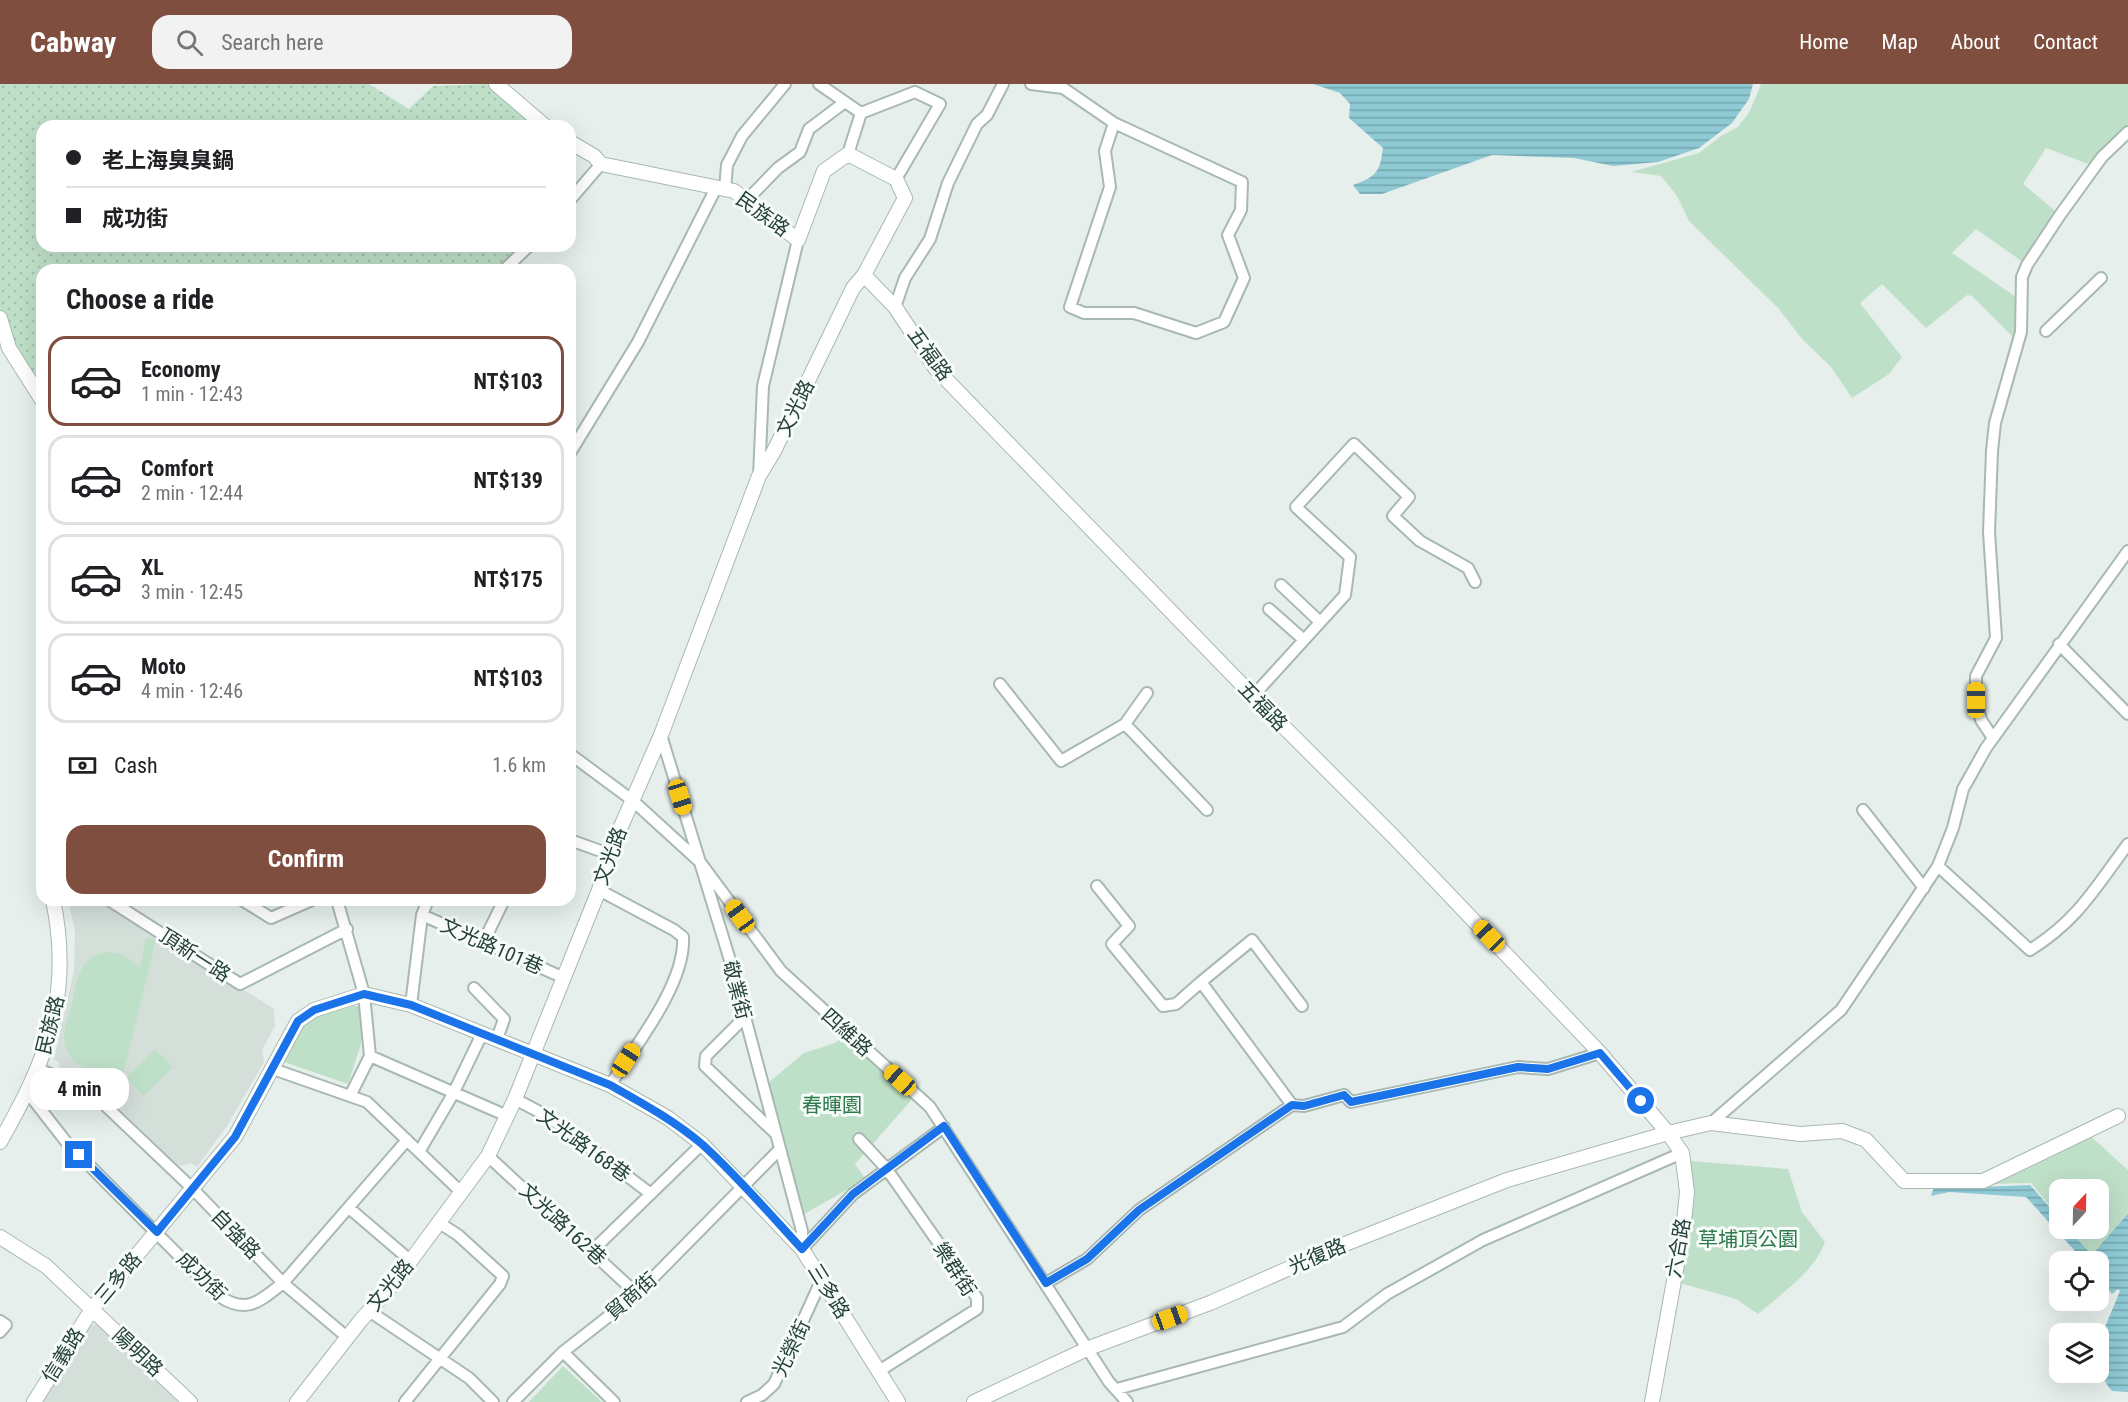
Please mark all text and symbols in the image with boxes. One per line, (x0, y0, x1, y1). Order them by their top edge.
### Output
search box (152, 15, 572, 69)
text: Cabway (30, 26, 116, 59)
icon: search (173, 26, 206, 59)
text: Search here (221, 30, 324, 55)
text: Home (1799, 30, 1849, 54)
text: Map (1882, 30, 1918, 54)
text: About (1951, 30, 2000, 54)
text: Contact (2033, 30, 2098, 54)
text: 老上海臭臭鍋 (102, 148, 234, 173)
street label: 民族路 (732, 187, 794, 241)
text: 成功街 (102, 206, 168, 231)
text: Choose a ride (66, 284, 214, 316)
street label: 五福路 (903, 323, 957, 385)
icon: car (69, 354, 123, 408)
text: Economy (141, 357, 221, 382)
text: NT$103 (473, 369, 543, 394)
street label: 文光路 (771, 376, 819, 440)
text: 1 min · 12:43 (141, 382, 243, 406)
icon: car (69, 453, 123, 507)
text: Comfort (141, 456, 214, 481)
text: NT$139 (473, 468, 543, 493)
text: 2 min · 12:44 (141, 481, 243, 505)
icon: car (69, 552, 123, 606)
text: XL (141, 555, 164, 580)
text: NT$175 (473, 567, 543, 592)
text: 3 min · 12:45 (141, 580, 243, 604)
icon: car (69, 651, 123, 705)
text: Moto (141, 654, 186, 679)
text: NT$103 (473, 666, 543, 691)
street label: 五福路 (1234, 676, 1292, 736)
text: 4 min · 12:46 (141, 679, 243, 703)
car (1967, 682, 1985, 718)
icon: cash (66, 749, 99, 782)
text: Cash (114, 753, 158, 778)
text: 1.6 km (492, 753, 546, 777)
car (666, 777, 694, 817)
street label: 文光路 (588, 824, 632, 888)
button: Confirm (66, 825, 546, 894)
car (722, 896, 758, 936)
street label: 文光路101巷 (437, 913, 547, 979)
car (1470, 917, 1508, 955)
street label: 頂新一路 (155, 923, 235, 987)
street label: 敬業街 (718, 958, 756, 1022)
street label: 民族路 (31, 993, 69, 1057)
street label: 四維路 (817, 1003, 877, 1061)
car (609, 1040, 643, 1080)
car (881, 1061, 919, 1099)
callout: 4 min (29, 1068, 128, 1110)
text: 4 min (57, 1077, 102, 1101)
route start (1627, 1087, 1654, 1114)
park label: 春暉園 (802, 1093, 862, 1117)
street label: 文光路168巷 (533, 1103, 635, 1187)
route end (65, 1141, 92, 1168)
street label: 文光路162巷 (515, 1178, 611, 1270)
north arrow (2049, 1179, 2109, 1239)
map controls (2049, 1179, 2109, 1383)
street label: 自強路 (207, 1204, 265, 1264)
street label: 六合路 (1661, 1216, 1695, 1280)
park label: 草埔頂公園 (1698, 1227, 1798, 1251)
street label: 光復路 (1285, 1233, 1349, 1279)
street label: 樂群街 (929, 1237, 981, 1301)
street label: 三多路 (90, 1247, 146, 1309)
street label: 成功街 (172, 1247, 232, 1305)
button: locate (2049, 1251, 2109, 1311)
street label: 文光路 (362, 1254, 418, 1316)
street label: 三多路 (803, 1259, 855, 1323)
street label: 貿商街 (600, 1267, 662, 1325)
car (1150, 1303, 1190, 1333)
street label: 光榮街 (767, 1316, 815, 1380)
street label: 信義路 (37, 1323, 89, 1387)
street label: 陽明路 (108, 1323, 168, 1381)
button: layers (2049, 1323, 2109, 1383)

